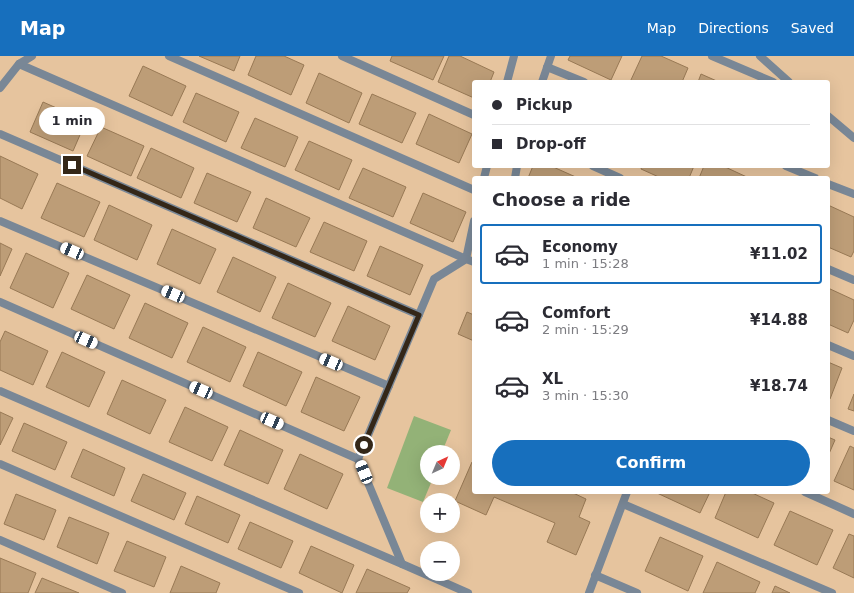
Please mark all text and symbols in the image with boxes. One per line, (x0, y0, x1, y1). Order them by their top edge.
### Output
text: Map (20, 17, 65, 39)
text: Map (647, 20, 676, 36)
text: Directions (698, 20, 769, 36)
text: Saved (791, 20, 834, 36)
text: Pickup (516, 96, 572, 114)
callout: 1 min (39, 107, 105, 135)
text: 1 min (52, 113, 92, 128)
text: Drop-off (516, 135, 586, 153)
route end (63, 156, 81, 174)
text: Choose a ride (492, 189, 631, 210)
icon: car (494, 236, 530, 272)
text: Economy (542, 238, 618, 256)
car (59, 241, 85, 261)
text: ¥11.02 (750, 245, 808, 263)
text: 1 min · 15:28 (542, 256, 629, 271)
car (160, 284, 186, 304)
icon: car (494, 302, 530, 338)
text: Comfort (542, 304, 610, 322)
text: ¥14.88 (750, 311, 808, 329)
text: 2 min · 15:29 (542, 322, 629, 337)
car (73, 330, 99, 350)
car (318, 352, 344, 372)
icon: car (494, 368, 530, 404)
text: XL (542, 370, 563, 388)
text: ¥18.74 (750, 377, 808, 395)
car (188, 380, 214, 400)
text: 3 min · 15:30 (542, 388, 629, 403)
car (259, 411, 285, 431)
route start (355, 436, 373, 454)
button: Confirm (492, 440, 810, 486)
north arrow (420, 445, 460, 485)
map controls (420, 445, 460, 581)
car (354, 459, 374, 485)
button: + (420, 493, 460, 533)
button: − (420, 541, 460, 581)

